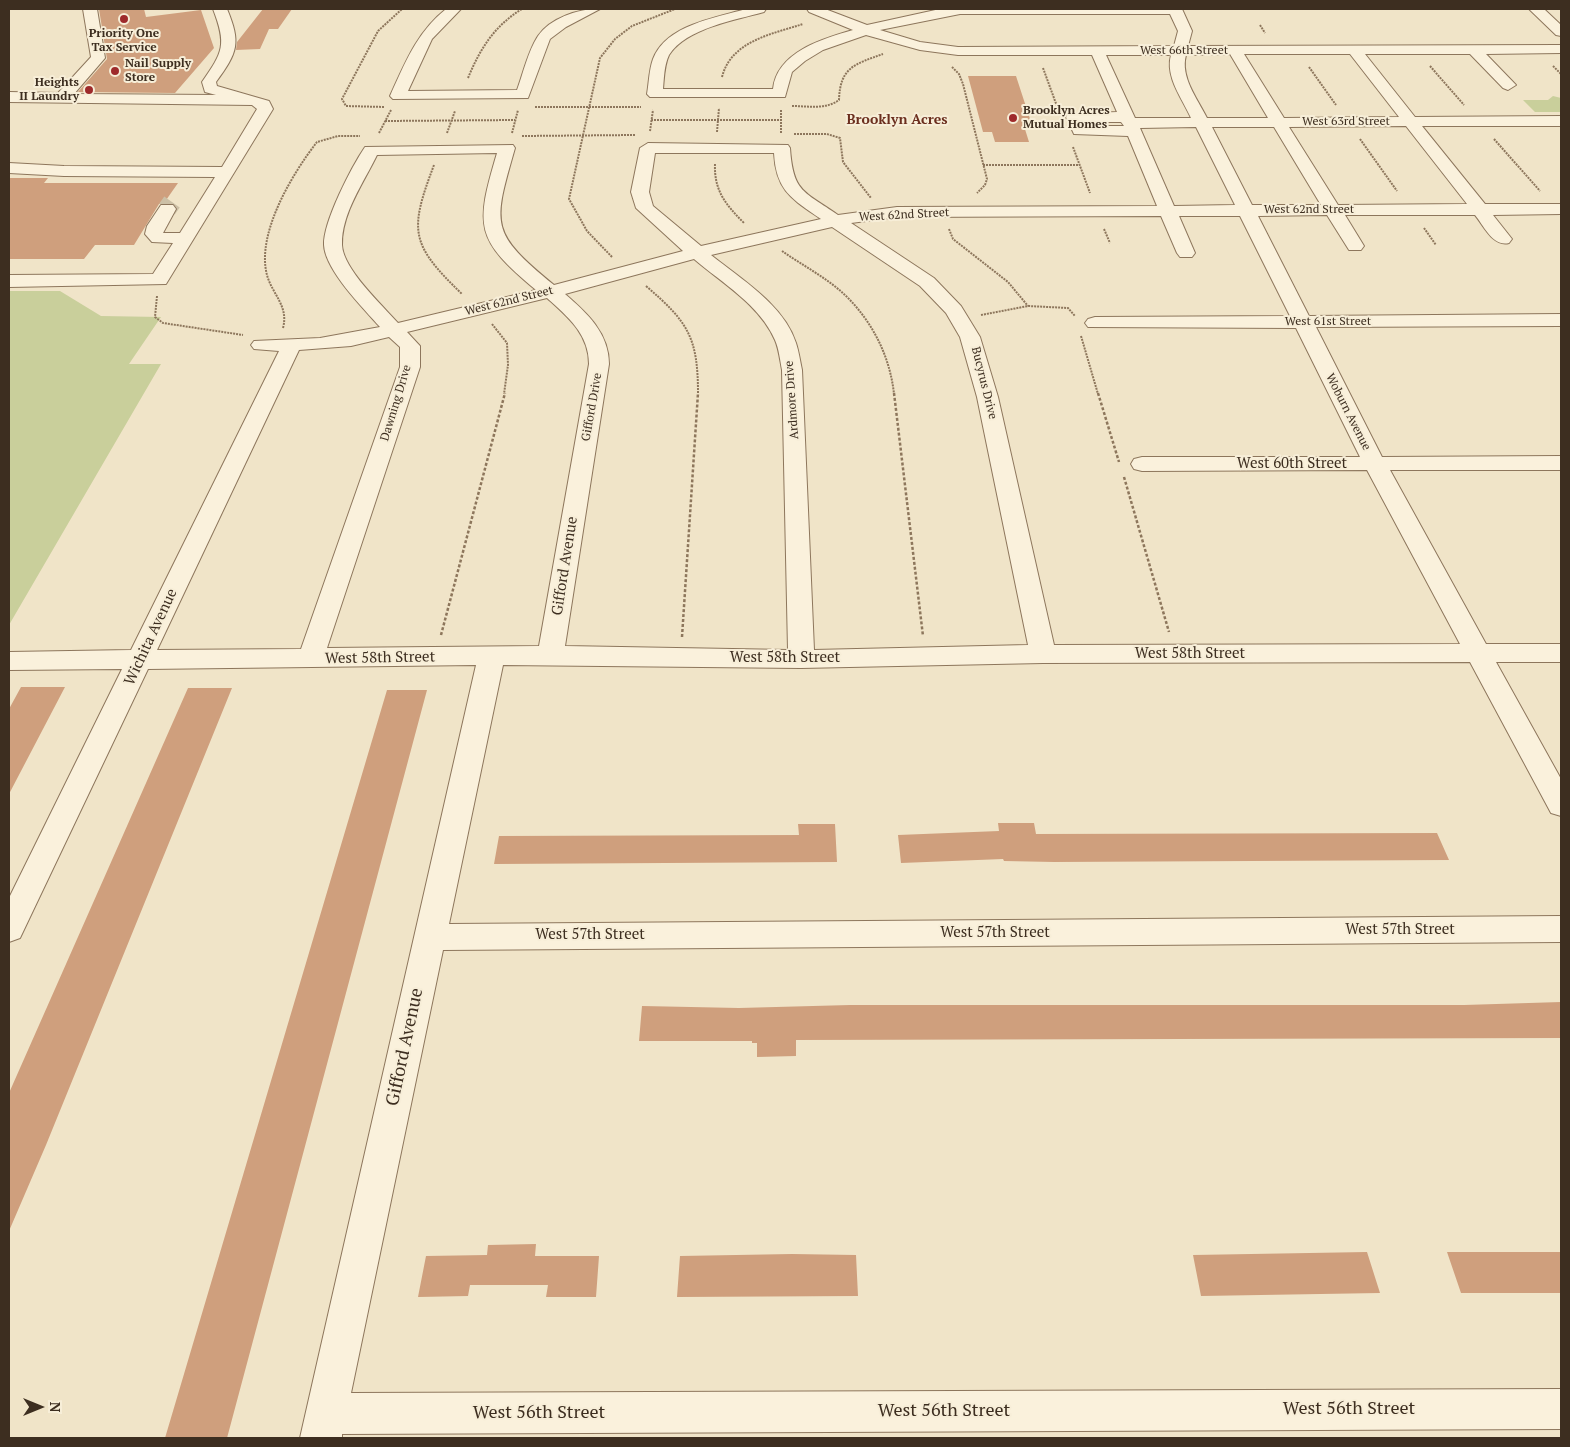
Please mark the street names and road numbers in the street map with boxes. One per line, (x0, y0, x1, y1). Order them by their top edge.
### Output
street label: West 66th Street (1140, 44, 1228, 58)
street label: West 63rd Street (1302, 115, 1390, 129)
street label: West 62nd Street (1264, 203, 1354, 217)
street label: West 62nd Street (858, 205, 950, 225)
street label: West 62nd Street (463, 283, 555, 319)
street label: West 61st Street (1285, 315, 1371, 329)
street label: Bucyrus Drive (968, 345, 1000, 421)
street label: Ardmore Drive (782, 360, 802, 440)
street label: Dawning Drive (378, 363, 414, 443)
street label: Woburn Avenue (1322, 371, 1374, 453)
street label: Gifford Drive (579, 372, 605, 442)
street label: West 60th Street (1237, 455, 1347, 473)
street label: Gifford Avenue (548, 515, 582, 617)
street label: Wichita Avenue (121, 586, 181, 688)
street label: West 58th Street (1135, 645, 1245, 663)
street label: West 58th Street (325, 648, 435, 668)
street label: West 58th Street (730, 649, 840, 667)
street label: West 57th Street (1345, 921, 1455, 939)
street label: West 57th Street (940, 924, 1050, 942)
street label: West 57th Street (535, 926, 645, 944)
street label: Gifford Avenue (382, 986, 428, 1108)
street label: West 56th Street (1283, 1398, 1415, 1420)
street label: West 56th Street (878, 1400, 1010, 1422)
street label: West 56th Street (473, 1402, 605, 1424)

